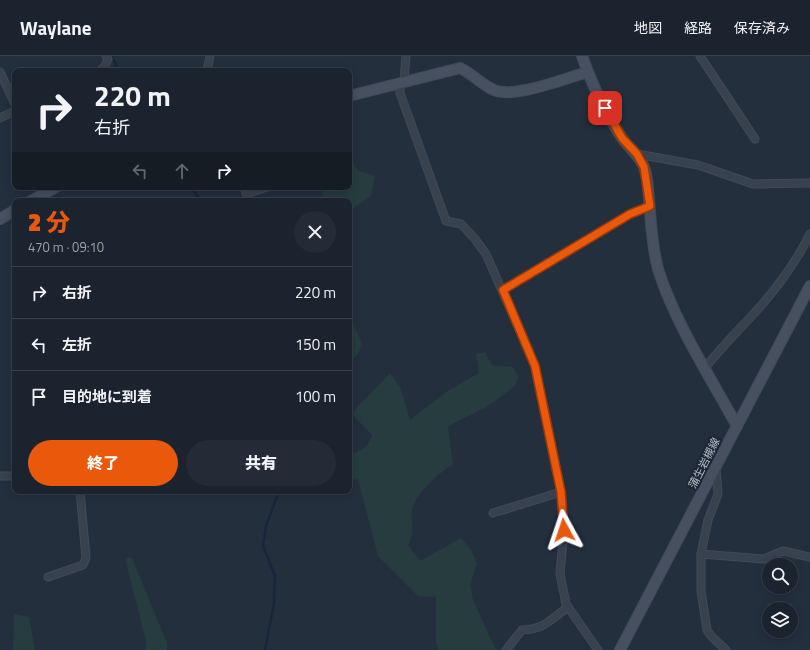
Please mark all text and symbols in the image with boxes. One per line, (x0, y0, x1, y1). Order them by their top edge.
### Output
text: Waylane (20, 13, 92, 42)
text: 地図 (634, 17, 662, 38)
text: 経路 (684, 17, 712, 38)
text: 保存済み (734, 17, 790, 38)
text: 220 m (94, 74, 171, 117)
icon: right (28, 84, 80, 136)
pin (588, 91, 622, 125)
icon: arrive (594, 97, 616, 119)
text: 右折 (94, 114, 130, 141)
icon: left (129, 160, 151, 182)
icon: ahead (171, 160, 193, 182)
icon: right (213, 160, 235, 182)
text: 2 分 (28, 204, 70, 240)
button: close (294, 211, 336, 253)
text: 470 m · 09:10 (28, 237, 104, 257)
text: 右折 (62, 281, 92, 304)
text: 220 m (295, 281, 336, 304)
icon: right (28, 282, 50, 304)
text: 左折 (62, 333, 92, 356)
text: 150 m (295, 333, 336, 356)
icon: left (28, 334, 50, 356)
text: 目的地に到着 (62, 385, 152, 408)
text: 100 m (295, 385, 336, 408)
icon: arrive (28, 386, 50, 408)
street label: 蒲生岩槻線 (684, 435, 724, 491)
button: 終了 (28, 440, 178, 486)
button: 共有 (186, 440, 336, 486)
position arrow (543, 509, 585, 551)
map controls (762, 558, 798, 638)
button: search (762, 558, 798, 594)
button: layers (762, 602, 798, 638)

